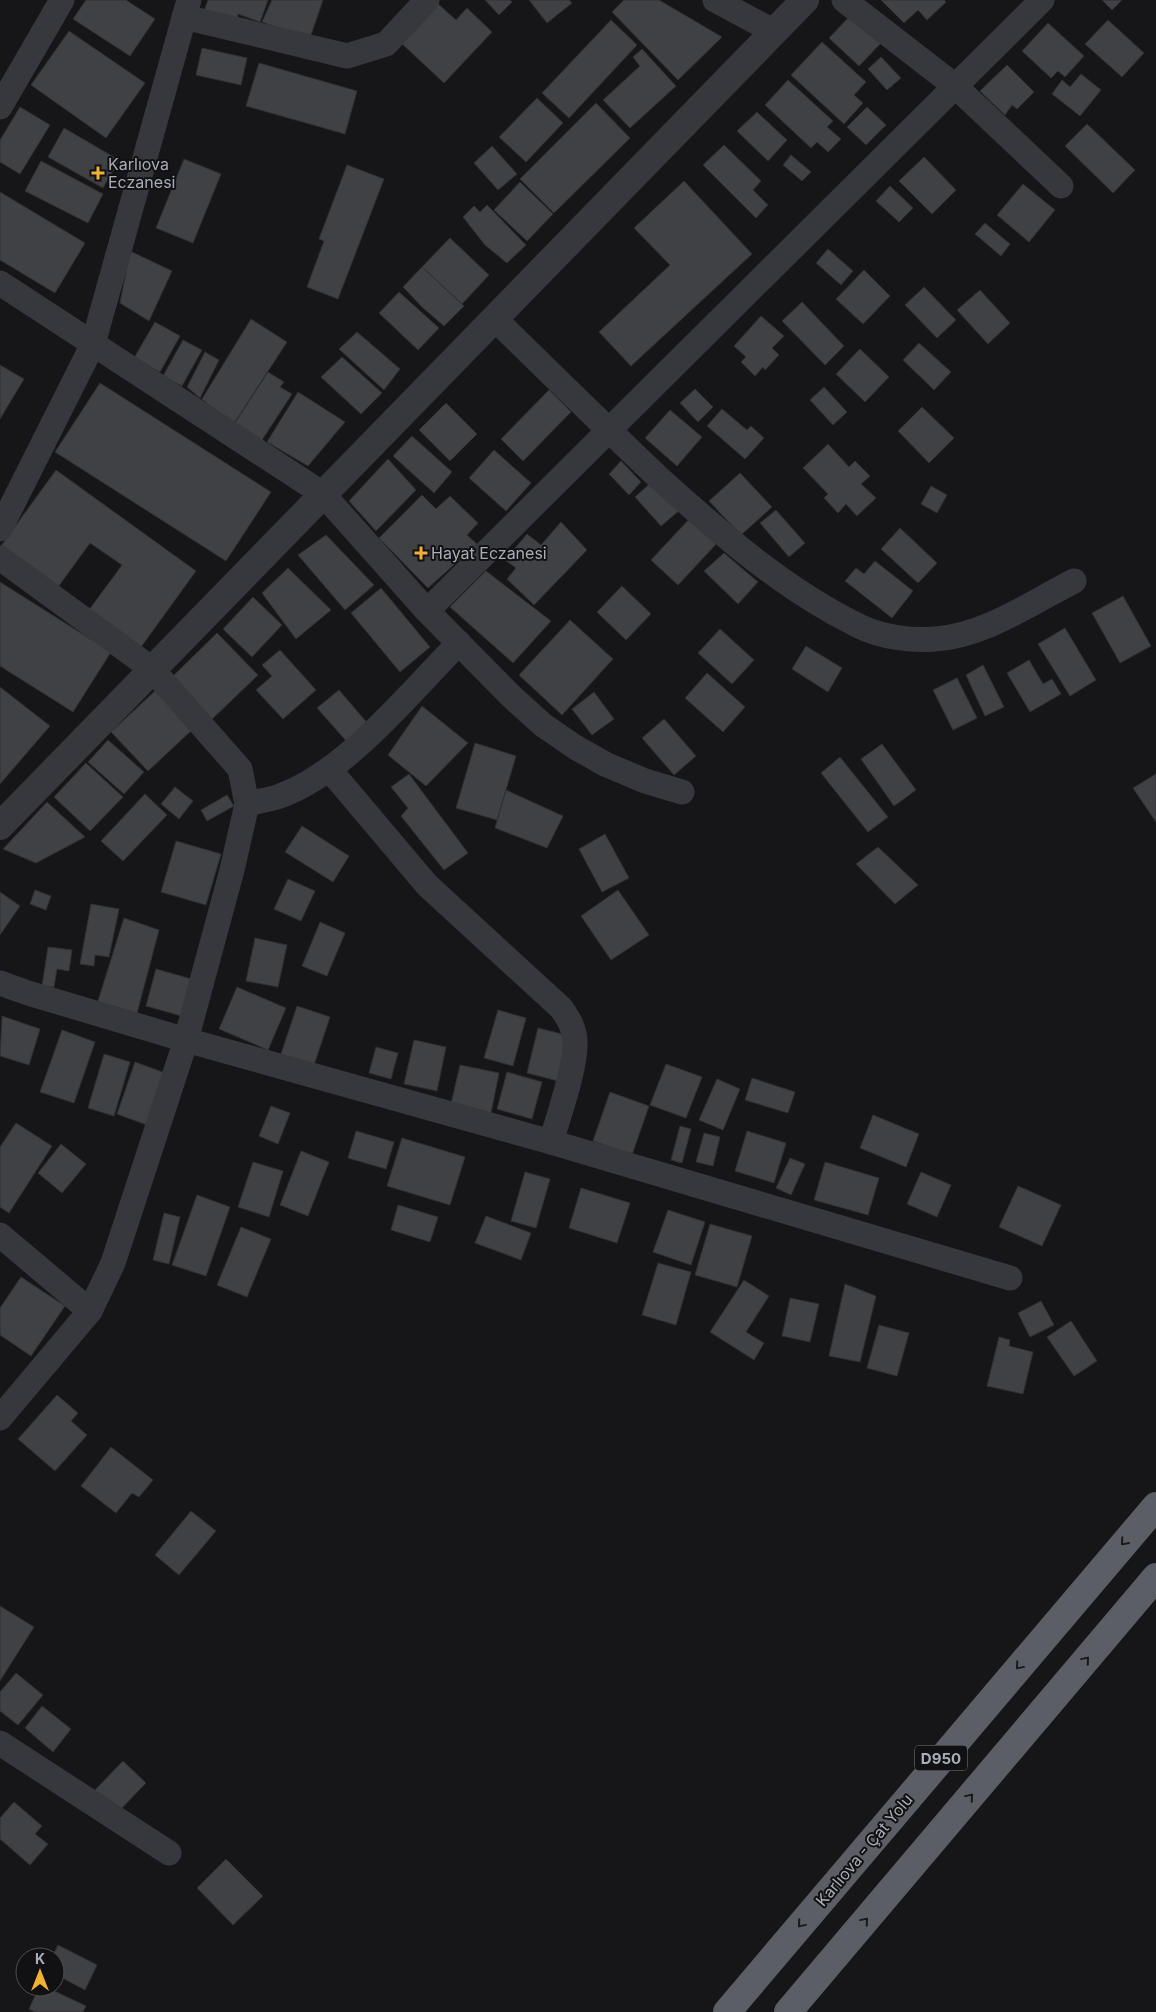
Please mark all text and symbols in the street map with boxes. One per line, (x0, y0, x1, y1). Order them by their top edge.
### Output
place label: Karlıova Eczanesi (108, 154, 175, 192)
marker: Karlıova Eczanesi (92, 167, 104, 179)
place label: Hayat Eczanesi (431, 543, 547, 563)
marker: Hayat Eczanesi (415, 547, 427, 559)
one-way arrow (1121, 1537, 1130, 1546)
one-way arrow (1080, 1656, 1089, 1665)
one-way arrow (1015, 1661, 1024, 1670)
road number: D950 (915, 1746, 967, 1770)
street label: Karlıova - Çat Yolu (811, 1790, 917, 1910)
one-way arrow (964, 1794, 973, 1803)
one-way arrow (859, 1918, 868, 1927)
one-way arrow (798, 1919, 807, 1928)
north arrow (15, 1947, 65, 1997)
text: K (35, 1950, 45, 1967)

